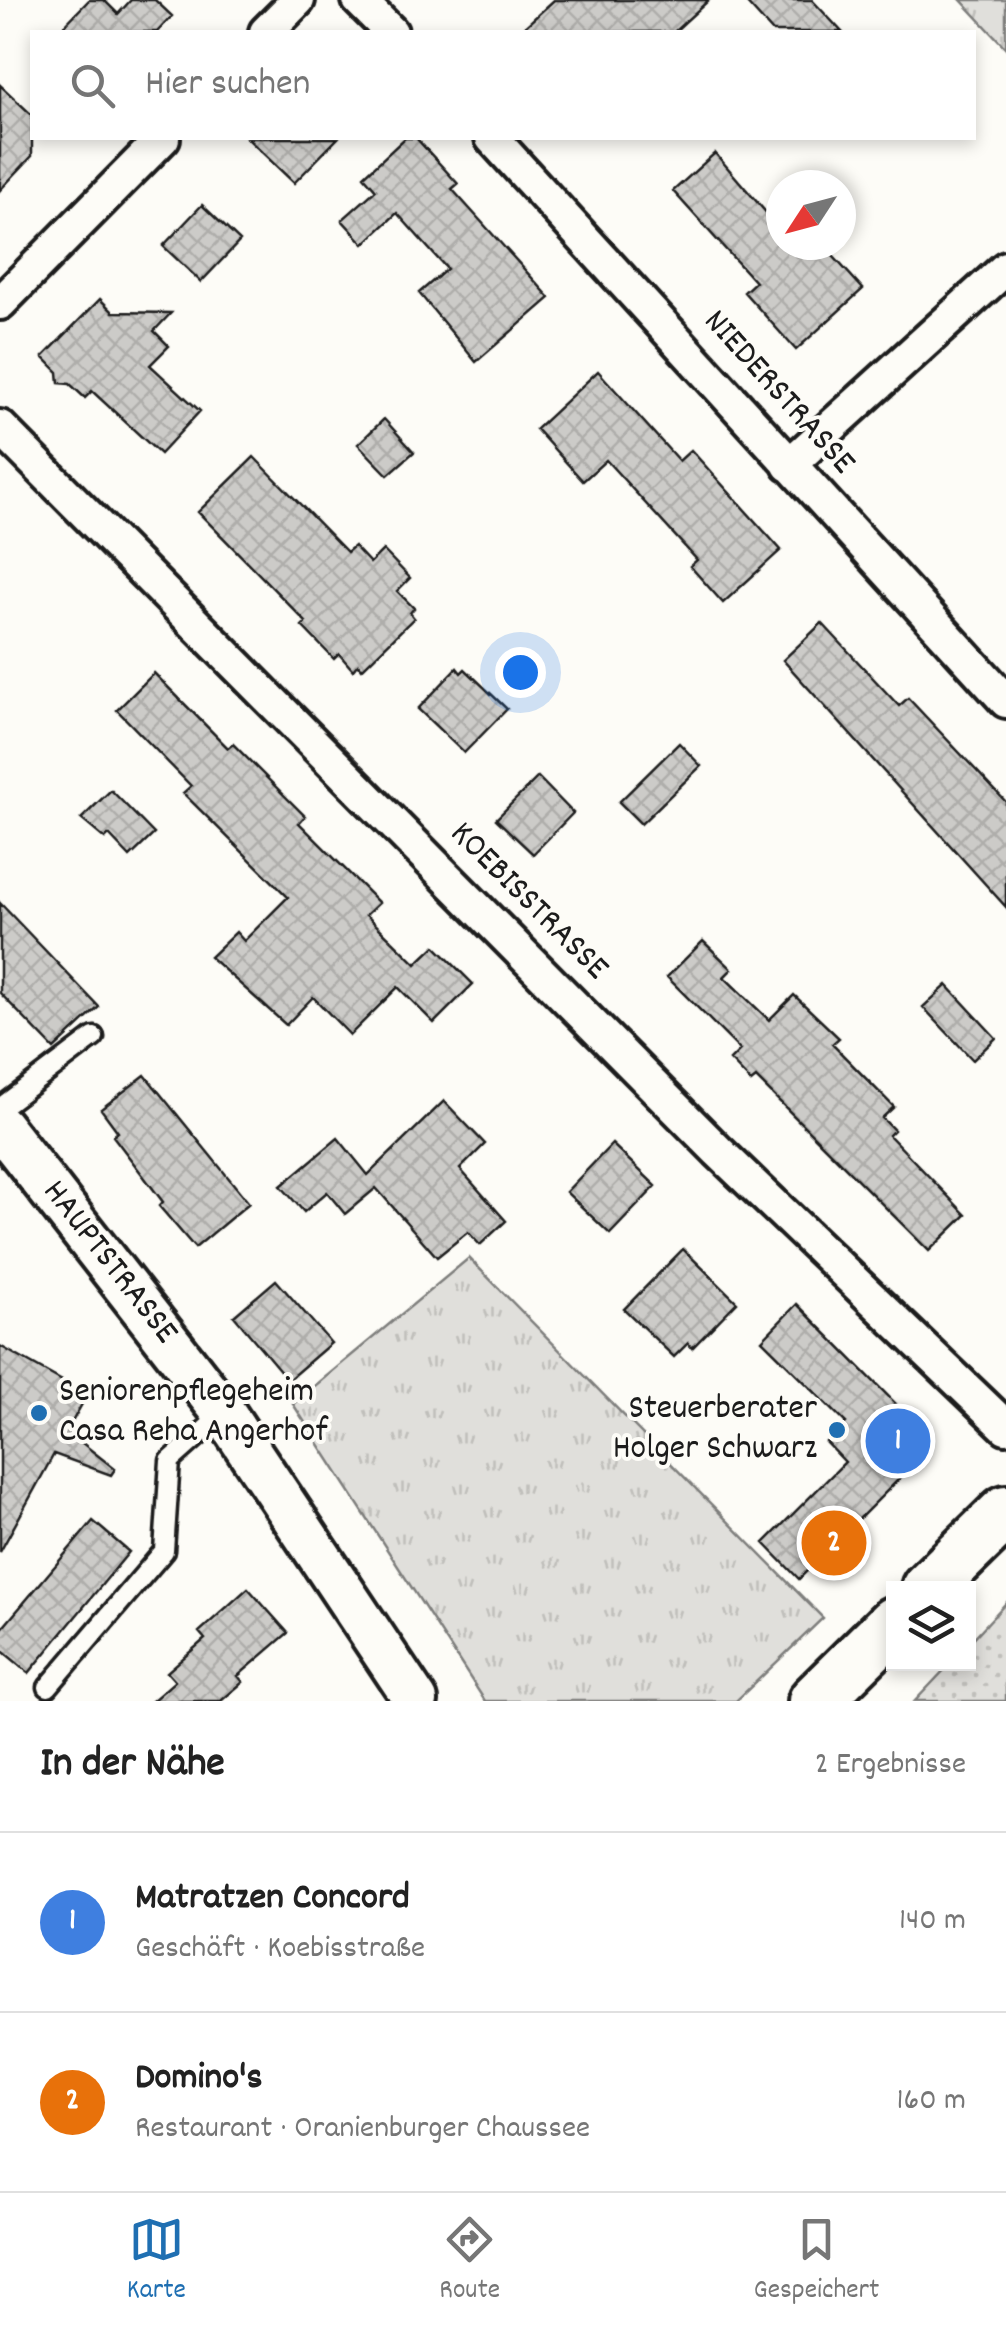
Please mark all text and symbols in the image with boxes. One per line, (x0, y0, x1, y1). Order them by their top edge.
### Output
search box (30, 30, 976, 140)
icon: search (65, 58, 120, 113)
text: Hier suchen (145, 58, 310, 113)
north arrow (766, 170, 856, 260)
street label: NIEDERSTRASSE (690, 299, 866, 487)
your location (495, 647, 546, 698)
street label: KOEBISSTRASSE (437, 811, 619, 993)
street label: HAUPTSTRASSE (29, 1170, 189, 1356)
place label: Seniorenpflegeheim Casa Reha Angerhof (59, 1368, 328, 1458)
place label: Steuerberater Holger Schwarz (613, 1385, 817, 1475)
marker: Seniorenpflegeheim Casa Reha Angerhof (28, 1402, 50, 1424)
pin: 1 (866, 1404, 930, 1478)
marker: Steuerberater Holger Schwarz (826, 1419, 848, 1441)
pin: 2 (802, 1506, 866, 1580)
map controls (886, 1581, 976, 1671)
button: layers (886, 1581, 976, 1671)
text: In der Nähe (40, 1736, 225, 1796)
text: 2 Ergebnisse (815, 1743, 966, 1789)
text: Matratzen Concord (135, 1872, 410, 1927)
text: 1 (69, 1899, 76, 1945)
text: 140 m (899, 1899, 966, 1945)
text: Geschäft · Koebisstraße (135, 1927, 425, 1973)
text: Domino's (135, 2052, 263, 2107)
text: 2 (66, 2079, 79, 2125)
text: 160 m (897, 2079, 966, 2125)
text: Restaurant · Oranienburger Chaussee (135, 2107, 590, 2153)
tab: Karte (127, 2212, 186, 2312)
tab: Route (439, 2212, 500, 2312)
tab: Gespeichert (754, 2212, 879, 2312)

